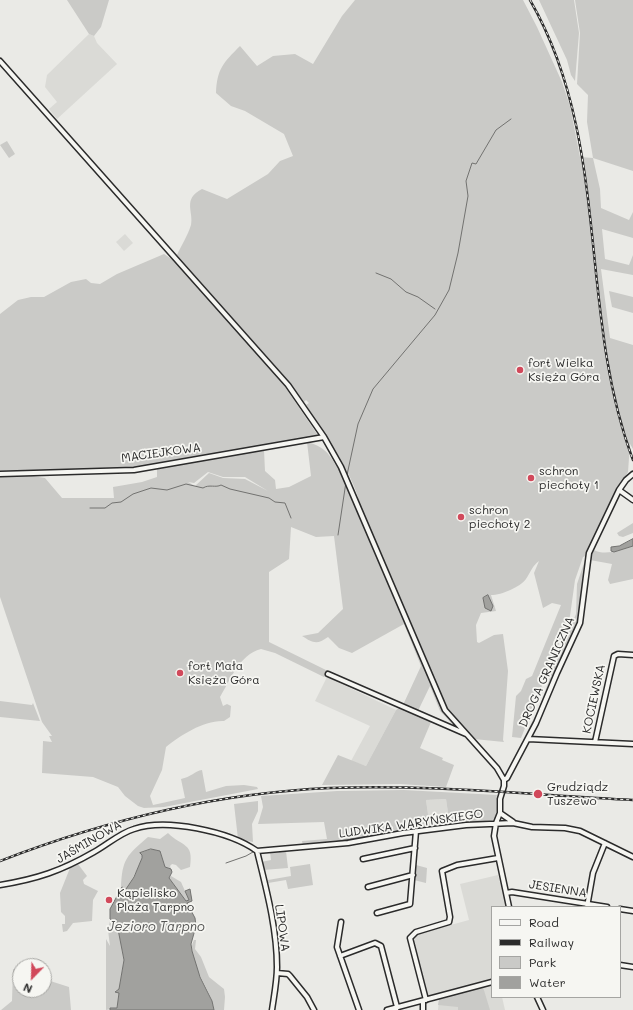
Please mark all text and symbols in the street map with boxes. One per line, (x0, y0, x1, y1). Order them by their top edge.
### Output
place label: fort Wielka Księża Góra (528, 356, 600, 384)
marker: fort Wielka Księża Góra (515, 365, 525, 375)
street label: MACIEJKOWA (120, 440, 202, 466)
place label: schron piechoty 1 (539, 464, 599, 492)
marker: schron piechoty 1 (526, 473, 536, 483)
place label: schron piechoty 2 (469, 503, 531, 531)
marker: schron piechoty 2 (456, 512, 466, 522)
street label: DROGA GRANICZNA (516, 615, 578, 729)
place label: fort Mała Księża Góra (188, 659, 260, 687)
street label: KOCIEWSKA (580, 663, 608, 735)
marker: fort Mała Księża Góra (175, 668, 185, 678)
place label: Grudziądz Tuszewo (547, 780, 608, 808)
marker: Grudziądz Tuszewo (532, 788, 544, 800)
street label: LUDWIKA WARYŃSKIEGO (338, 807, 484, 841)
street label: JAŚMINOWA (54, 817, 124, 867)
street label: JESIENNA (528, 877, 588, 901)
place label: Kąpielisko Plaża Tarpno (117, 886, 194, 914)
marker: Kąpielisko Plaża Tarpno (104, 895, 114, 905)
street label: LIPOWA (272, 904, 292, 952)
legend (491, 906, 621, 998)
text: Road (529, 914, 559, 930)
water label: Jezioro Tarpno (107, 919, 205, 935)
text: Railway (529, 934, 574, 950)
text: Park (529, 954, 556, 970)
north arrow (12, 958, 52, 998)
text: Water (529, 974, 566, 990)
text: N (21, 980, 34, 997)

